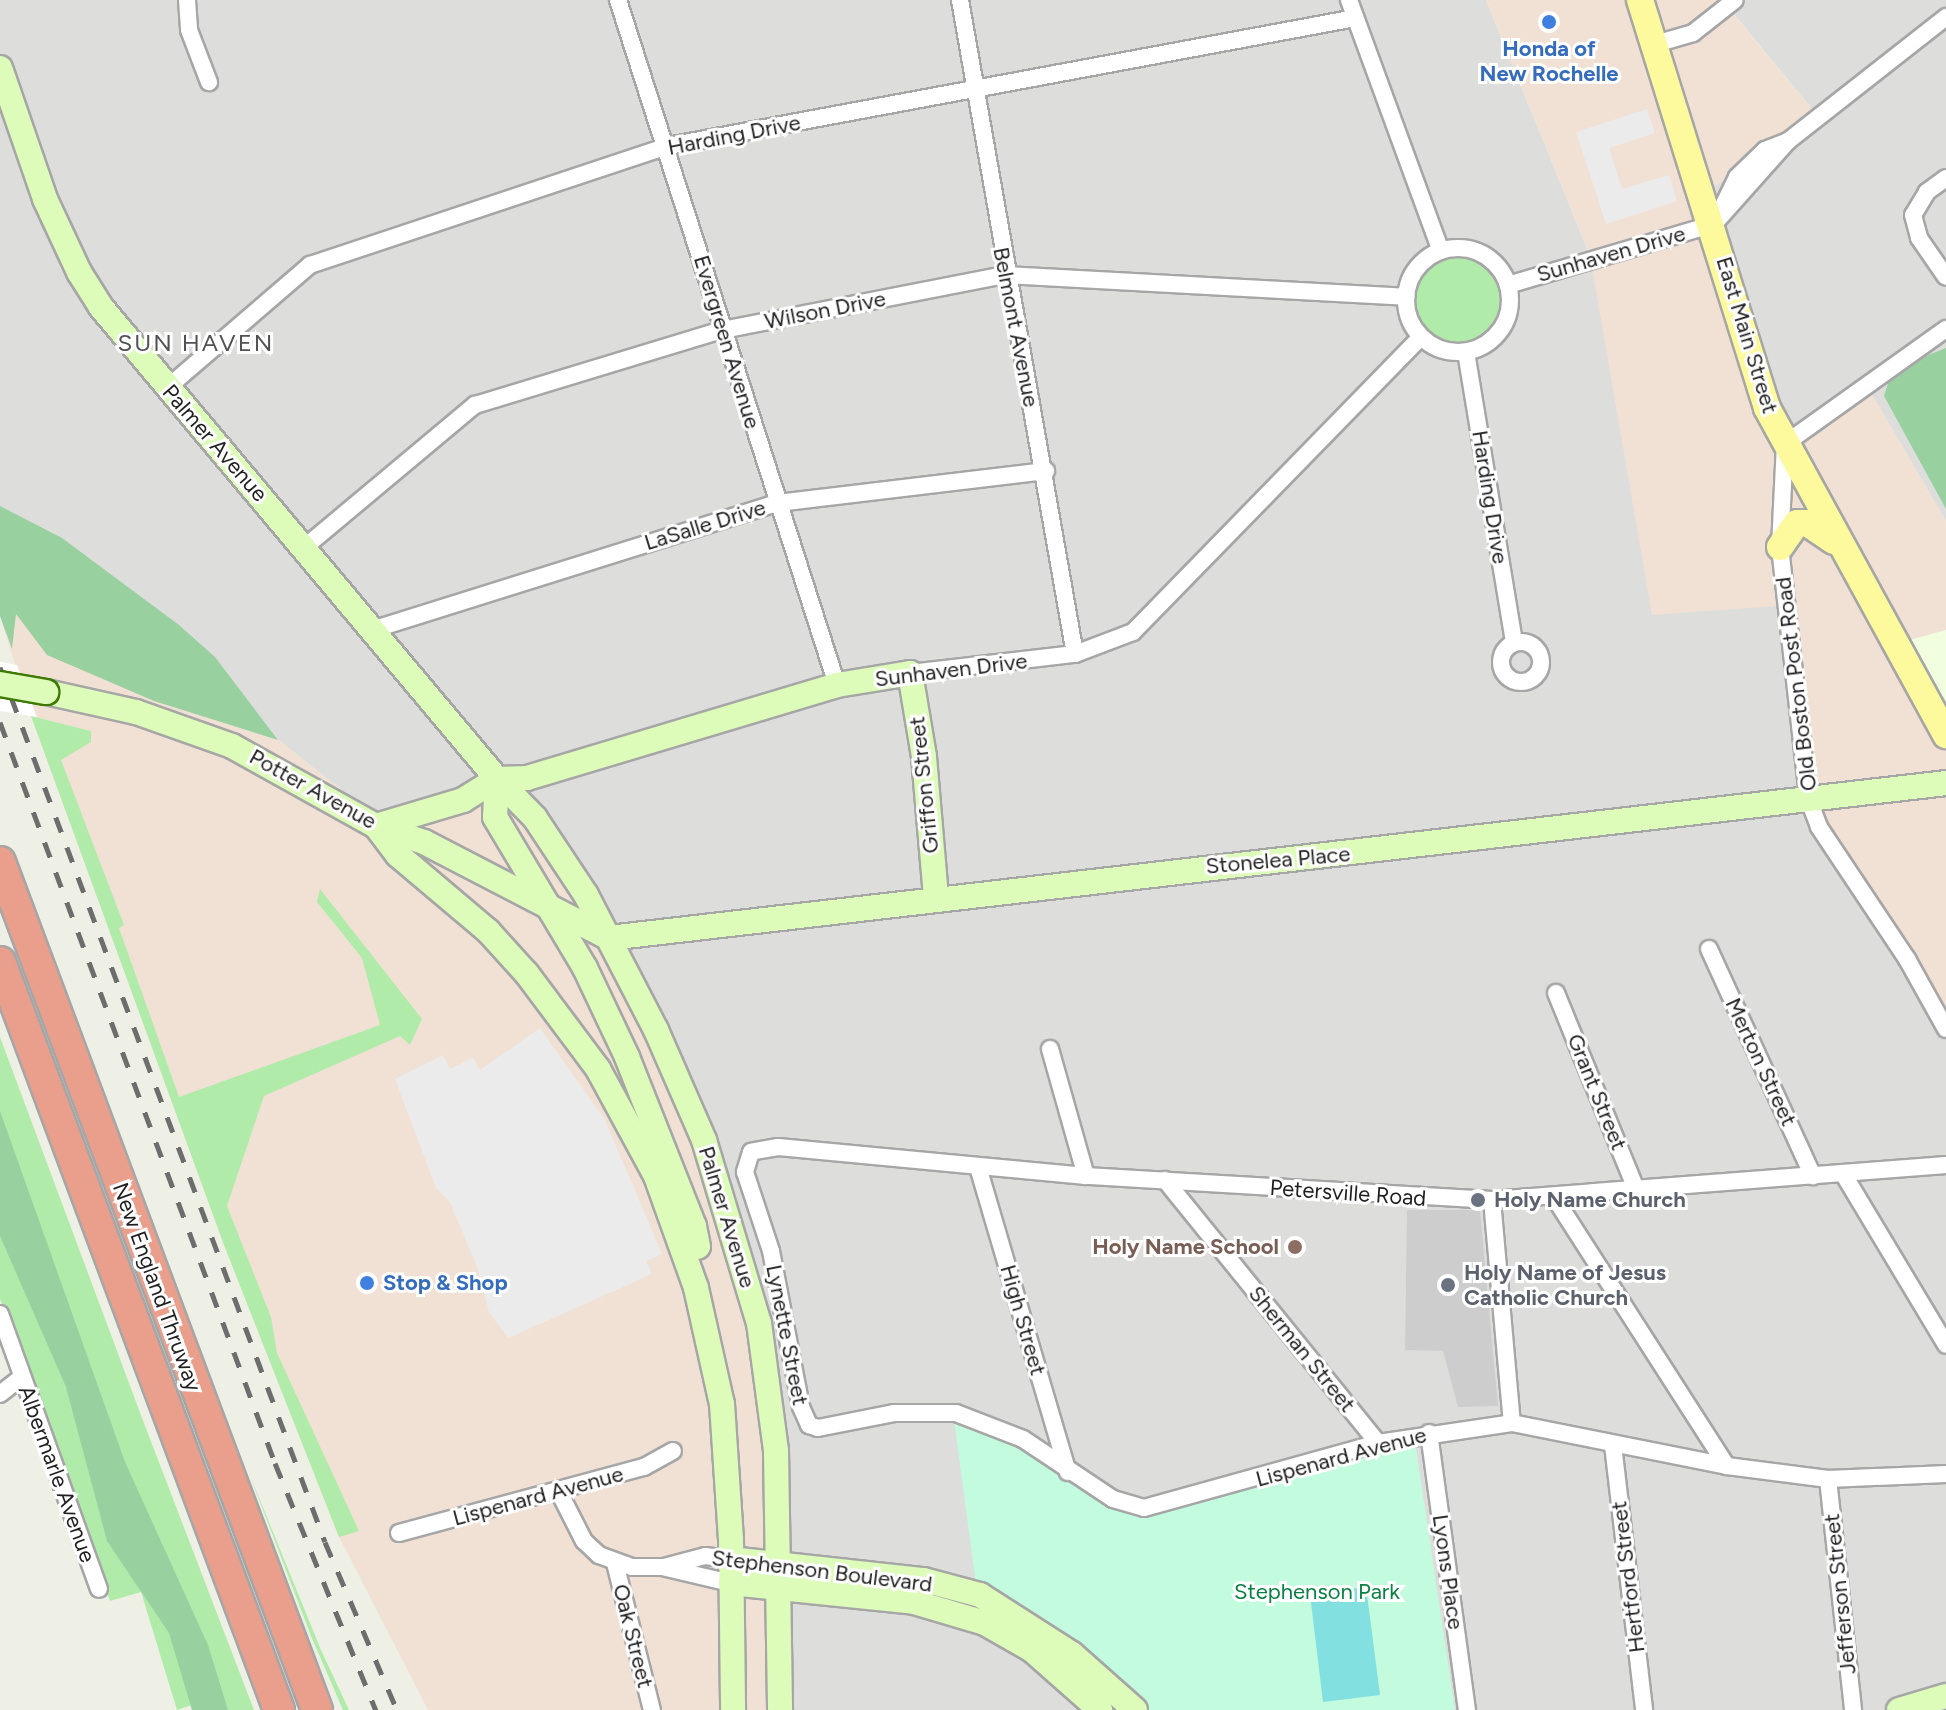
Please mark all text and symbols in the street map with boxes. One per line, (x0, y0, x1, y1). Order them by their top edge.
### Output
marker: Honda of New Rochelle (1540, 13, 1558, 31)
place label: Honda of New Rochelle (1479, 35, 1619, 86)
street label: Harding Drive (665, 109, 803, 161)
street label: Sunhaven Drive (1534, 220, 1688, 288)
street label: Belmont Avenue (988, 245, 1044, 409)
street label: Evergreen Avenue (688, 252, 766, 432)
street label: East Main Street (1711, 253, 1783, 417)
street label: Wilson Drive (762, 285, 888, 335)
district label: SUN HAVEN (118, 329, 274, 357)
street label: Palmer Avenue (157, 379, 273, 507)
street label: Harding Drive (1466, 428, 1514, 566)
street label: LaSalle Drive (641, 494, 769, 556)
street label: Old Boston Post Road (1770, 576, 1822, 792)
street label: Sunhaven Drive (873, 648, 1029, 692)
street label: Griffon Street (904, 715, 944, 855)
street label: Potter Avenue (245, 743, 381, 835)
street label: Stonelea Place (1205, 841, 1351, 879)
street label: Merton Street (1720, 994, 1802, 1130)
street label: Grant Street (1562, 1030, 1632, 1154)
street label: Palmer Avenue (693, 1143, 761, 1291)
street label: Petersville Road (1269, 1174, 1427, 1212)
street label: New England Thruway (107, 1179, 207, 1395)
place label: Holy Name Church (1494, 1187, 1686, 1213)
marker: Holy Name Church (1469, 1191, 1487, 1209)
place label: Holy Name School (1092, 1234, 1279, 1260)
marker: Holy Name School (1286, 1238, 1304, 1256)
place label: Holy Name of Jesus Catholic Church (1464, 1259, 1666, 1310)
street label: Lynette Street (760, 1262, 814, 1408)
street label: High Street (995, 1262, 1051, 1378)
place label: Stop & Shop (383, 1270, 508, 1296)
marker: Stop & Shop (358, 1274, 376, 1292)
marker: Holy Name of Jesus Catholic Church (1439, 1276, 1457, 1294)
street label: Sherman Street (1243, 1281, 1361, 1417)
street label: Albermarle Avenue (13, 1382, 101, 1566)
street label: Lispenard Avenue (1253, 1422, 1429, 1492)
street label: Lispenard Avenue (450, 1461, 626, 1531)
street label: Hertford Street (1606, 1500, 1650, 1654)
street label: Jefferson Street (1818, 1512, 1862, 1676)
street label: Lyons Place (1427, 1513, 1469, 1631)
street label: Stephenson Boulevard (710, 1544, 934, 1598)
park label: Stephenson Park (1234, 1579, 1400, 1605)
street label: Oak Street (607, 1581, 659, 1691)

